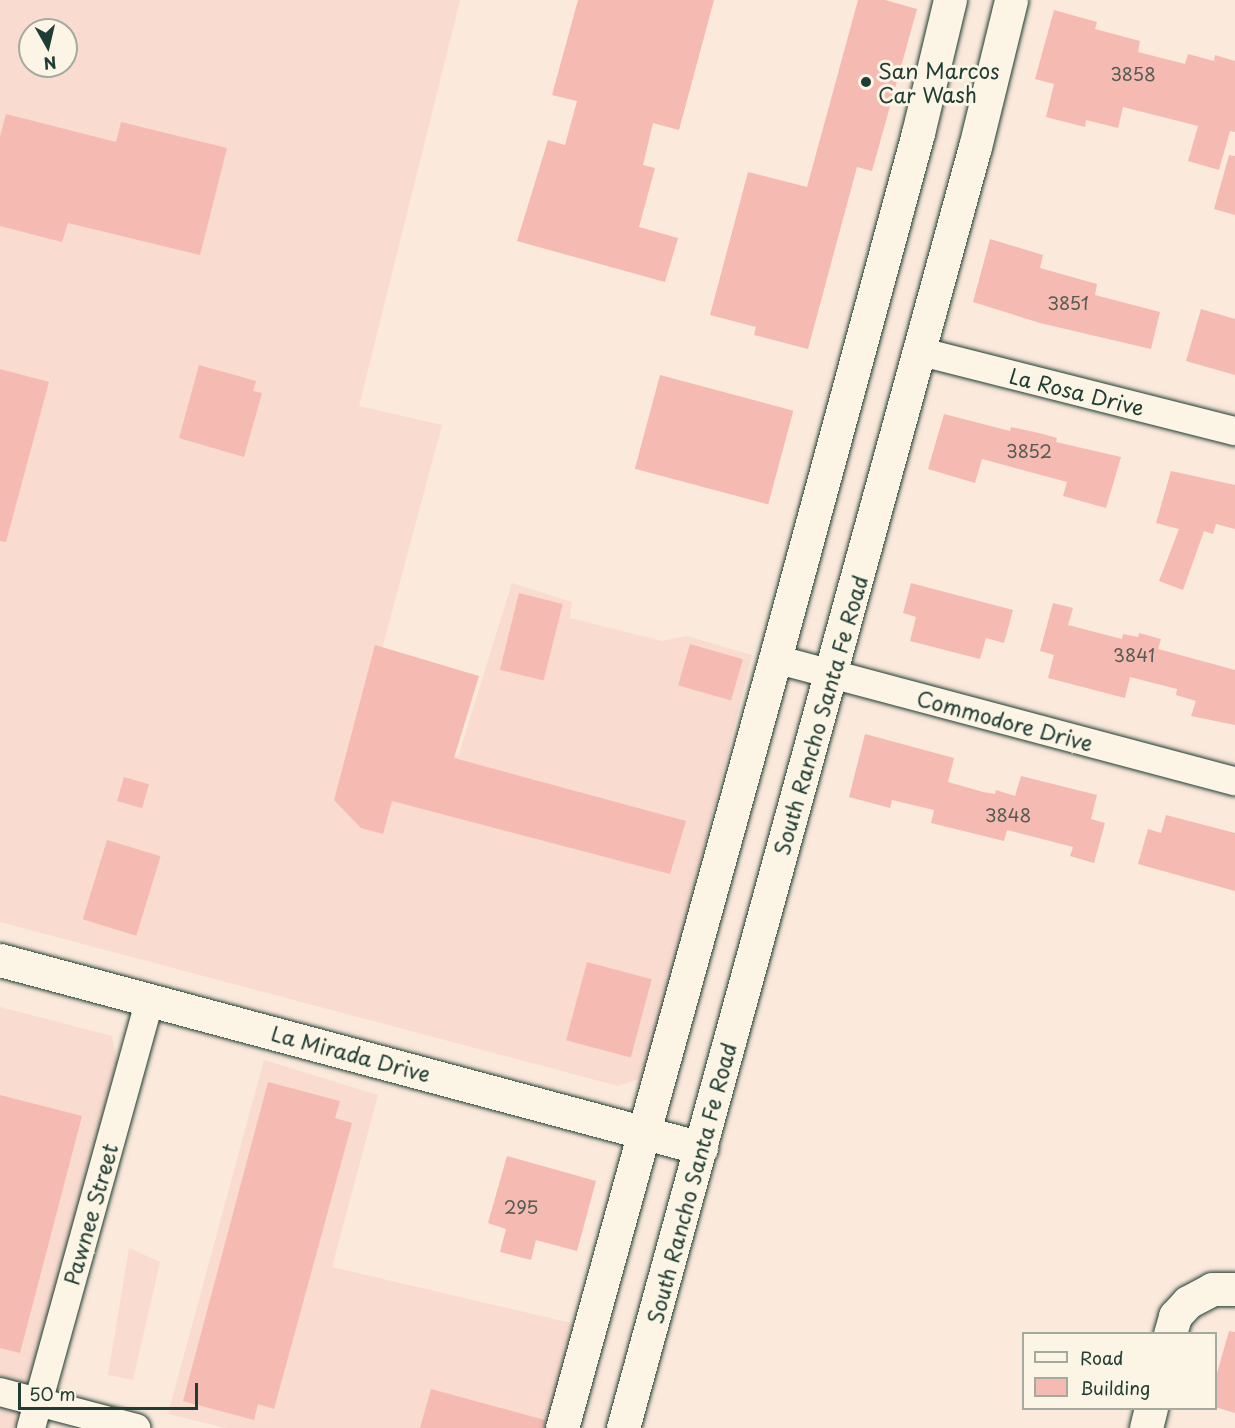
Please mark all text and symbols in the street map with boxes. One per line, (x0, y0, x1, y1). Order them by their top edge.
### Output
north arrow (18, 18, 78, 78)
text: N (42, 51, 58, 77)
place label: San Marcos Car Wash (878, 57, 999, 107)
house number: 3858 (1110, 63, 1156, 85)
marker: San Marcos Car Wash (859, 75, 873, 89)
house number: 3851 (1047, 292, 1089, 314)
street label: La Rosa Drive (1006, 362, 1148, 420)
house number: 3852 (1006, 440, 1052, 462)
street label: South Rancho Santa Fe Road (768, 571, 872, 859)
house number: 3841 (1113, 644, 1155, 666)
street label: Commodore Drive (914, 684, 1096, 756)
house number: 3848 (985, 804, 1031, 826)
street label: La Mirada Drive (268, 1020, 434, 1086)
street label: South Rancho Santa Fe Road (641, 1038, 741, 1328)
street label: Pawnee Street (58, 1140, 122, 1288)
house number: 295 (504, 1196, 538, 1218)
legend (1022, 1332, 1217, 1410)
text: Road (1080, 1344, 1124, 1371)
scale bar (21, 1371, 201, 1409)
text: Building (1080, 1374, 1150, 1401)
text: 50 m (29, 1380, 76, 1407)

